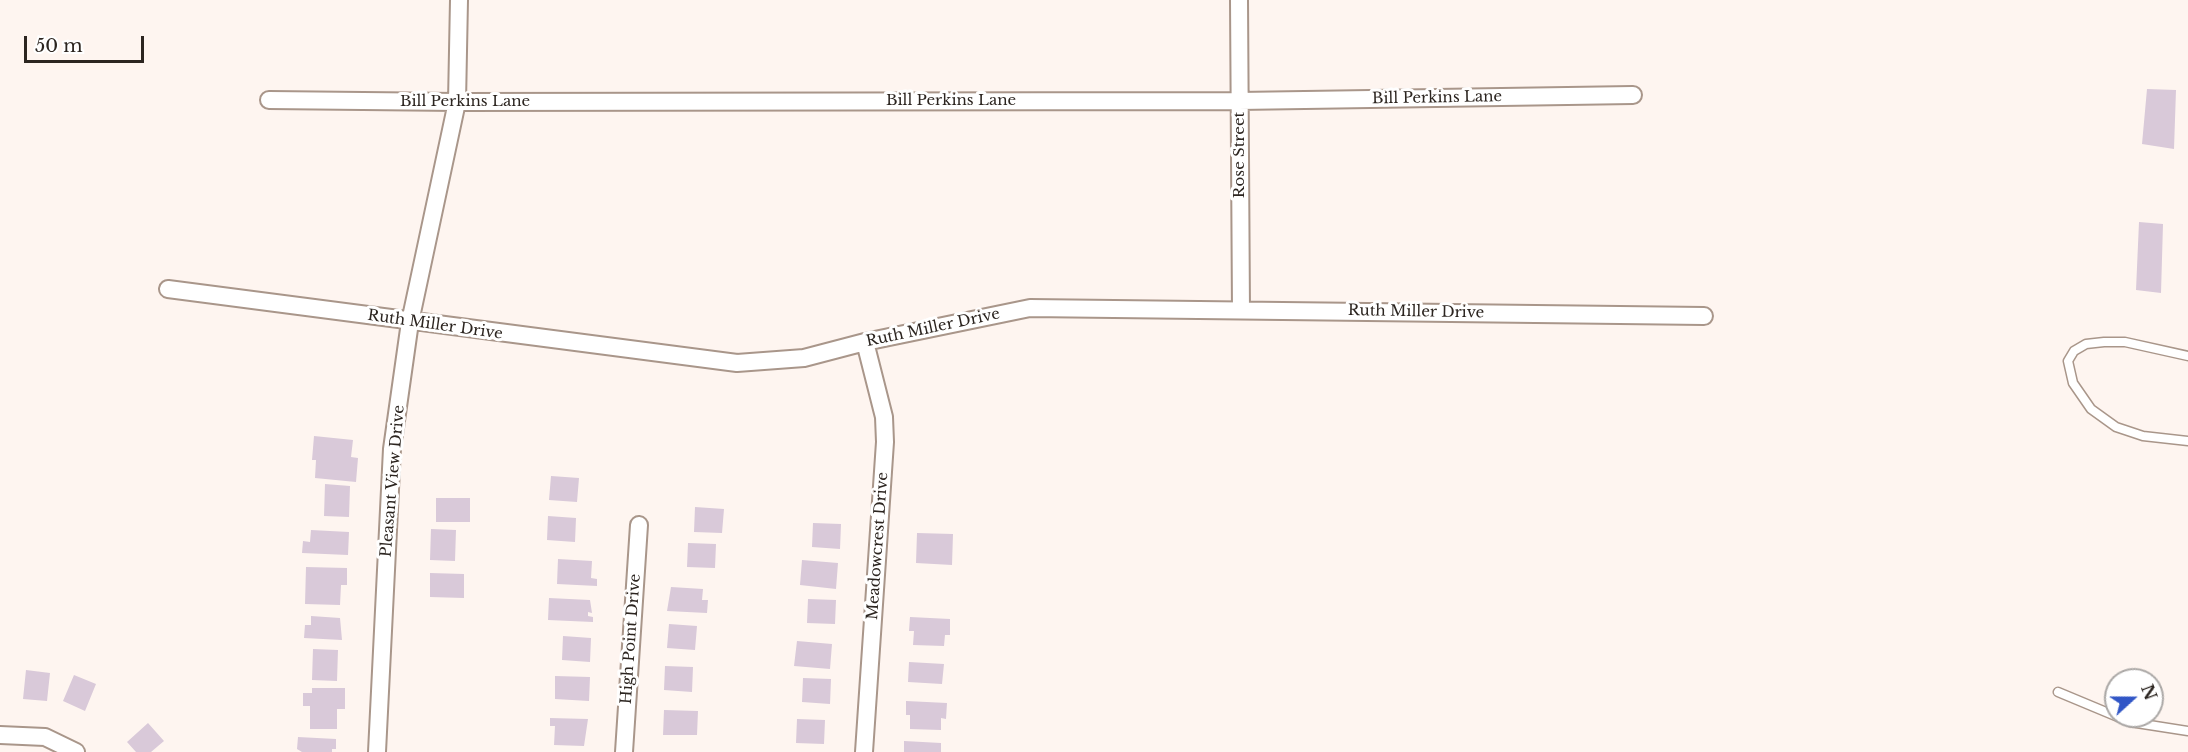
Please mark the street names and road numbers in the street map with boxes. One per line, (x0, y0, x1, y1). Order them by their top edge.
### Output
street label: Bill Perkins Lane (1372, 88, 1502, 108)
street label: Bill Perkins Lane (886, 92, 1016, 110)
street label: Bill Perkins Lane (400, 93, 530, 111)
street label: Rose Street (1231, 112, 1249, 198)
street label: Ruth Miller Drive (1348, 302, 1484, 322)
street label: Ruth Miller Drive (864, 305, 1002, 351)
street label: Ruth Miller Drive (366, 307, 504, 343)
street label: Pleasant View Drive (377, 404, 409, 558)
street label: Meadowcrest Drive (864, 471, 892, 621)
street label: High Point Drive (617, 573, 645, 705)

